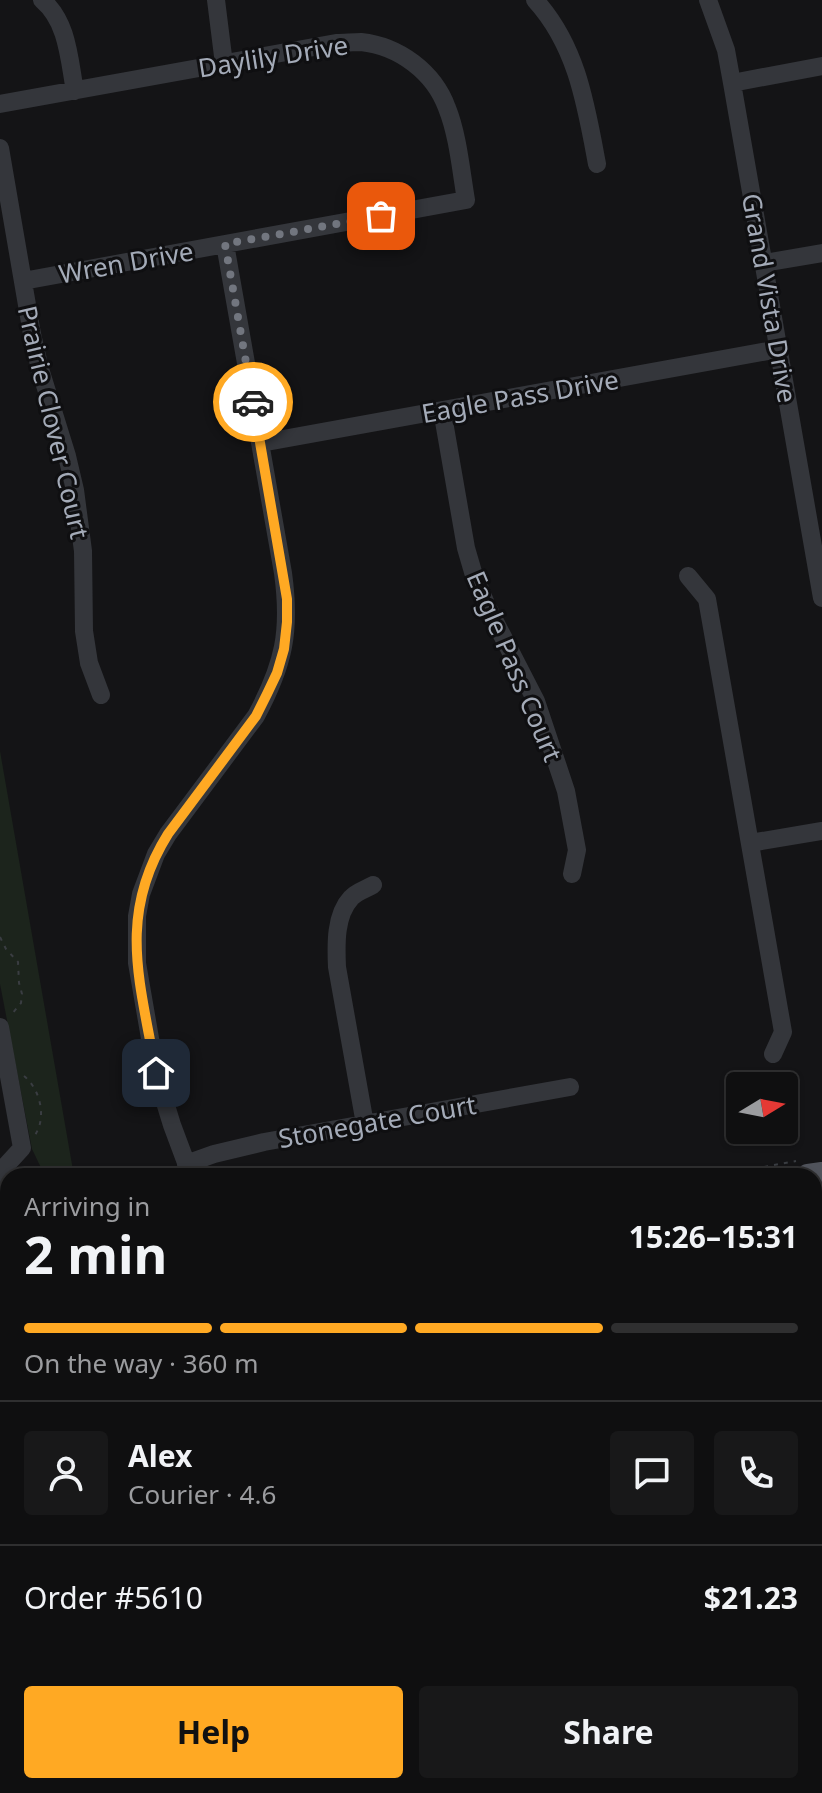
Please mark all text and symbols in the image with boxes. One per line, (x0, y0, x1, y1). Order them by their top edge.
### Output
street label: Daylily Drive (195, 26, 351, 86)
pin (347, 182, 415, 250)
street label: Grand Vista Drive (734, 190, 806, 406)
icon: bag (359, 194, 403, 238)
street label: Wren Drive (56, 232, 196, 292)
street label: Prairie Clover Court (10, 302, 98, 542)
street label: Eagle Pass Drive (419, 361, 621, 431)
courier (213, 362, 293, 442)
icon: car (231, 380, 275, 424)
street label: Eagle Pass Court (459, 565, 571, 767)
pin (122, 1039, 190, 1107)
icon: home (134, 1051, 178, 1095)
north arrow (726, 1072, 798, 1144)
map controls (726, 1072, 798, 1144)
street label: Stonegate Court (275, 1086, 479, 1156)
text: Arriving in (24, 1188, 150, 1224)
text: 15:26–15:31 (629, 1216, 798, 1257)
text: 2 min (24, 1218, 167, 1289)
text: On the way · 360 m (24, 1345, 258, 1381)
button: person (24, 1431, 108, 1515)
button: chat (610, 1431, 694, 1515)
button: phone (714, 1431, 798, 1515)
text: Alex (128, 1435, 192, 1476)
text: Courier · 4.6 (128, 1476, 276, 1512)
text: Order #5610 (24, 1577, 203, 1618)
text: $21.23 (704, 1577, 798, 1618)
button: Help (24, 1686, 403, 1778)
button: Share (419, 1686, 798, 1778)

